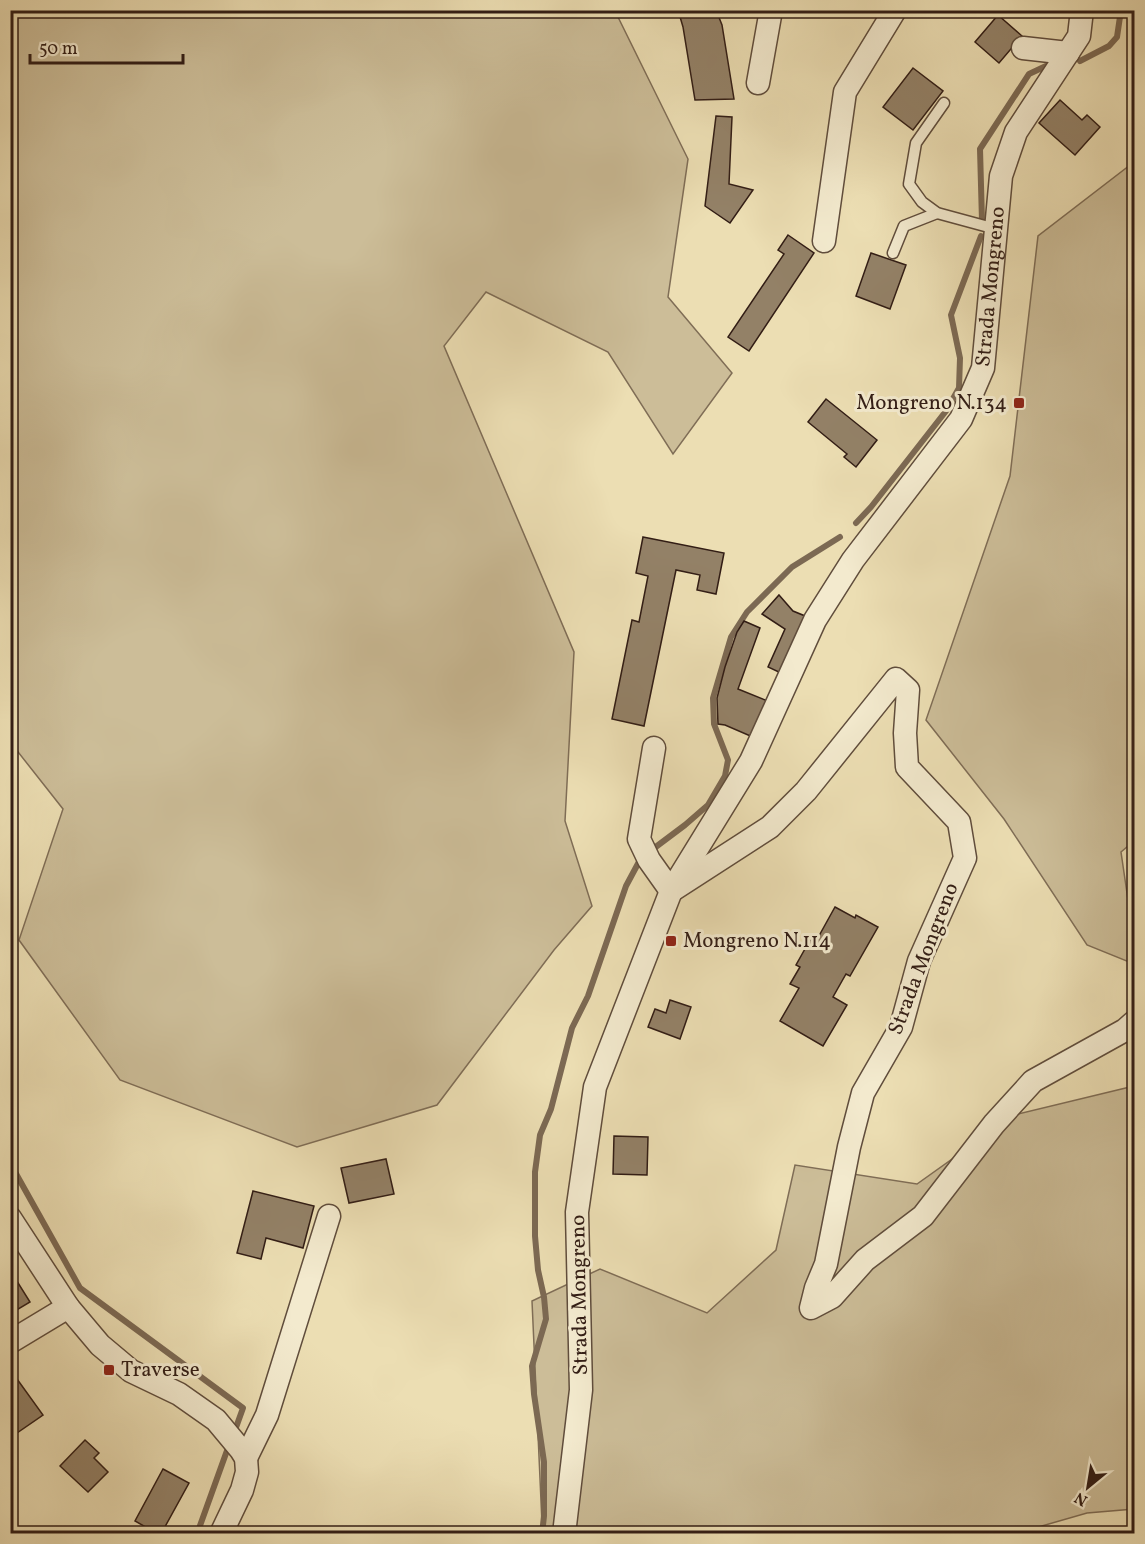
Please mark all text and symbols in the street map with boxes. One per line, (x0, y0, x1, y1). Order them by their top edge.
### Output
scale bar (30, 27, 183, 65)
text: 50 m (39, 37, 78, 62)
street label: Strada Mongreno (969, 205, 1013, 368)
place label: Mongreno N.134 (856, 389, 1007, 418)
marker: Mongreno N.134 (1012, 396, 1026, 410)
street label: Strada Mongreno (882, 879, 966, 1039)
place label: Mongreno N.114 (683, 927, 831, 956)
marker: Mongreno N.114 (664, 934, 678, 948)
street label: Strada Mongreno (564, 1214, 596, 1376)
place label: Traverse (121, 1356, 200, 1385)
marker: Traverse (102, 1363, 116, 1377)
north arrow (1058, 1457, 1118, 1517)
text: N (1071, 1486, 1092, 1511)

